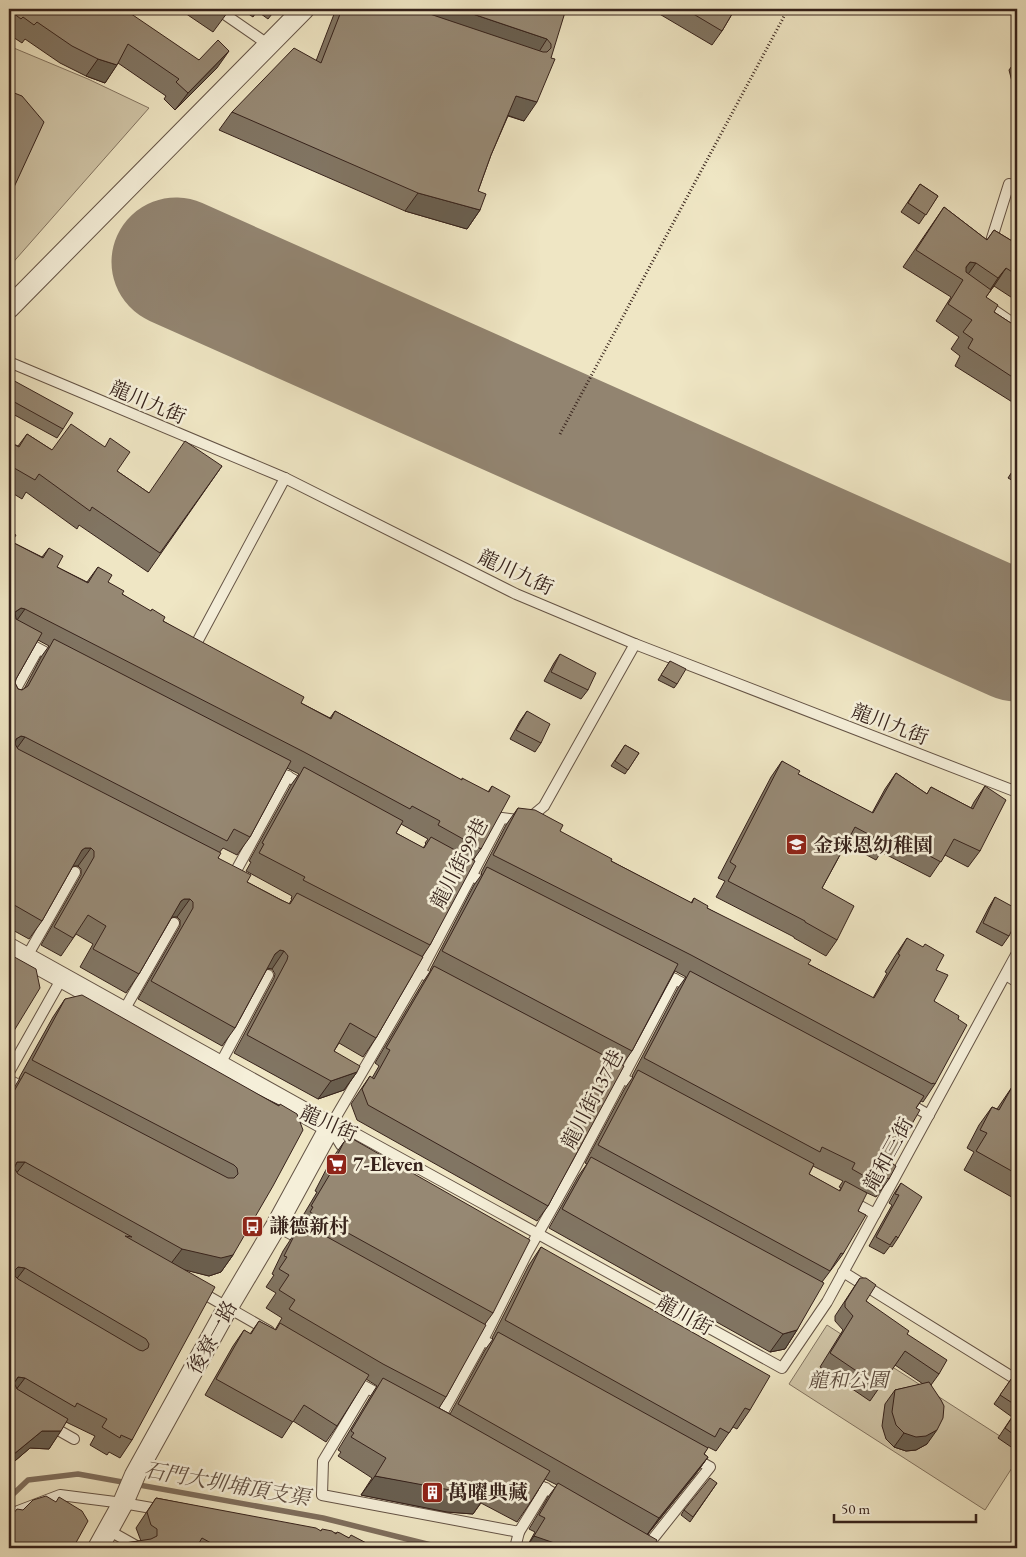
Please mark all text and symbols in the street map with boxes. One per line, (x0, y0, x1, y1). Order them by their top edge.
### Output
street label: 龍川九街 (106, 374, 190, 430)
street label: 龍川九街 (474, 543, 558, 601)
street label: 龍川九街 (848, 698, 932, 750)
street label: 龍川街99巷 (424, 813, 494, 913)
place label: 金琜恩幼稚園 (813, 832, 933, 858)
school or university icon: 金琜恩幼稚園 (785, 833, 809, 857)
street label: 龍川街137巷 (555, 1045, 629, 1153)
street label: 龍川街 (296, 1099, 362, 1147)
street label: 龍和三街 (857, 1113, 919, 1195)
place label: 7-Eleven (353, 1151, 424, 1177)
supermarket icon: 7-Eleven (325, 1152, 349, 1176)
place label: 謙德新村 (269, 1213, 349, 1239)
bus stop icon: 謙德新村 (241, 1214, 265, 1238)
street label: 龍川街 (652, 1289, 718, 1341)
street label: 後寮一路 (181, 1296, 243, 1378)
park label: 龍和公園 (808, 1367, 891, 1393)
water label: 石門大圳埔頂支渠 (142, 1456, 315, 1512)
place label: 萬曜典藏 (448, 1479, 528, 1505)
building icon: 萬曜典藏 (420, 1480, 444, 1504)
scale bar (834, 1492, 976, 1524)
text: 50 m (841, 1499, 870, 1518)

